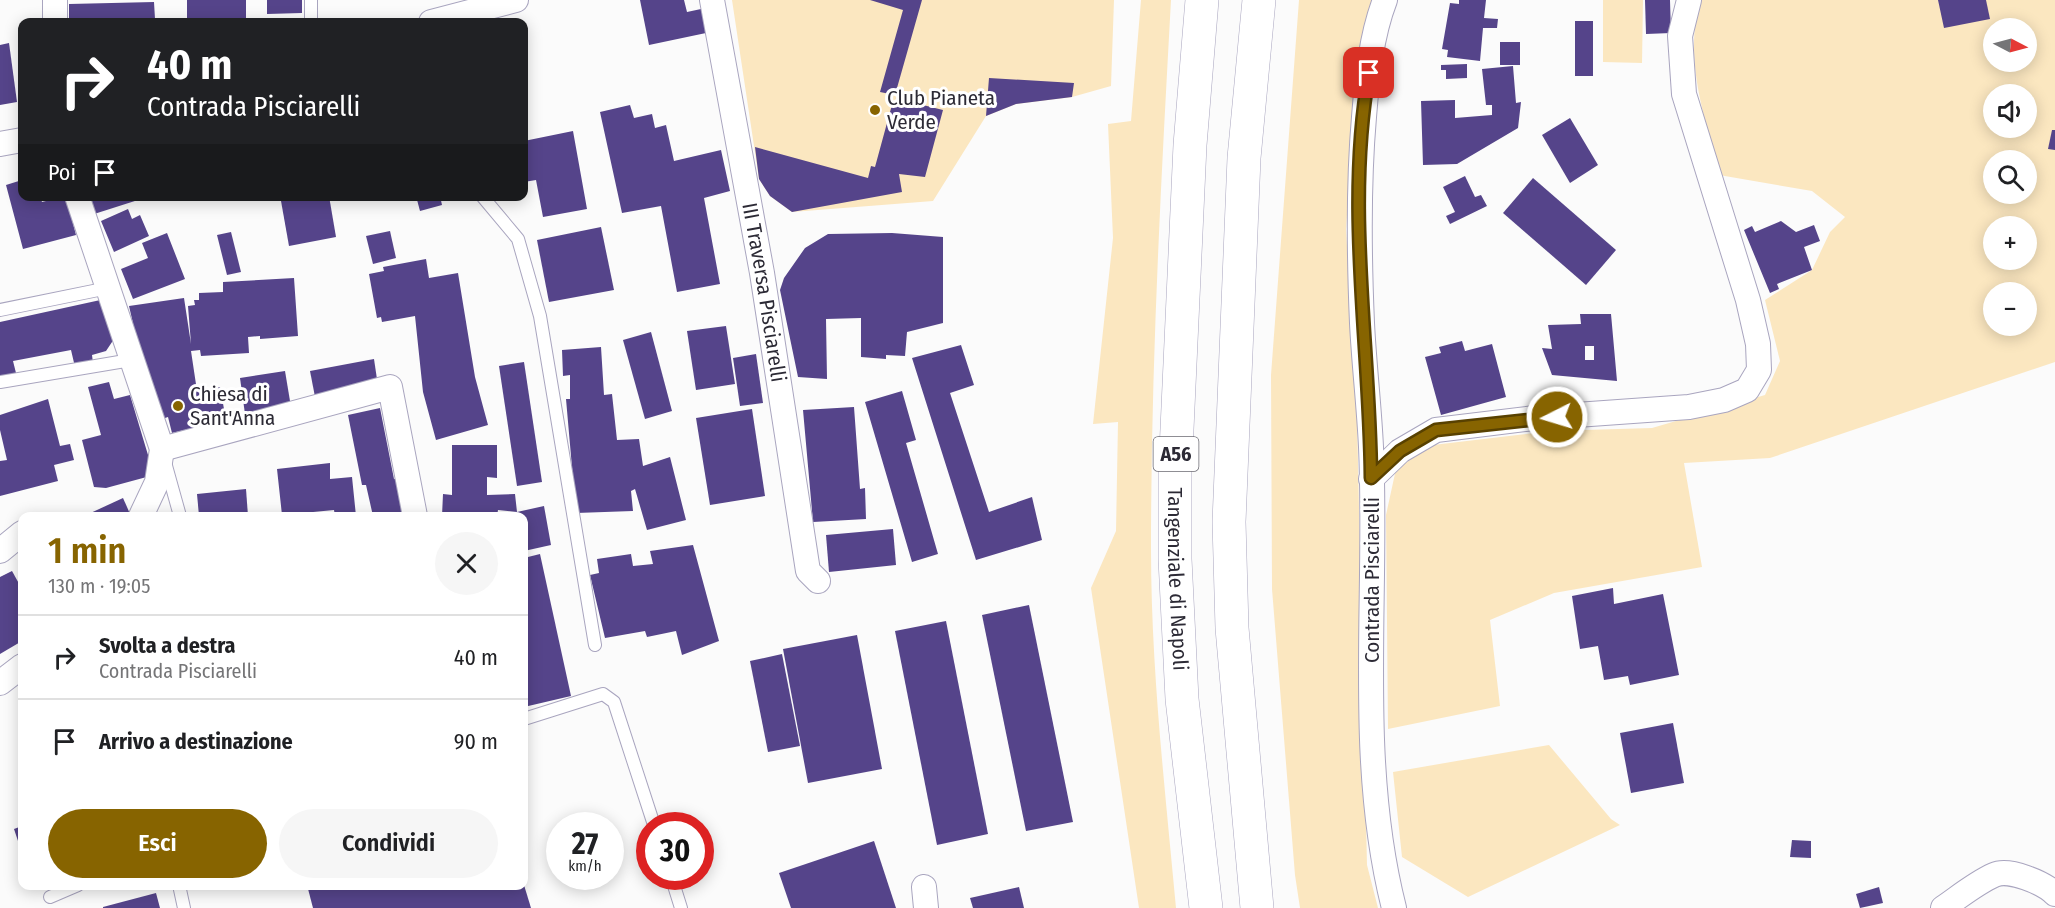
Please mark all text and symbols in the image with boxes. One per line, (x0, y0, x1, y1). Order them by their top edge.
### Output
north arrow (1983, 18, 2037, 72)
map controls (1983, 18, 2037, 336)
text: 40 m (147, 40, 232, 90)
icon: right (48, 42, 126, 120)
pin (1343, 47, 1394, 98)
icon: arrive (1352, 56, 1385, 89)
button: sound (1983, 84, 2037, 138)
place label: Club Pianeta Verde (887, 85, 995, 135)
text: Contrada Pisciarelli (147, 91, 360, 123)
marker: Club Pianeta Verde (868, 103, 882, 117)
button: search (1983, 150, 2037, 204)
icon: arrive (88, 156, 121, 189)
text: Poi (48, 159, 76, 186)
street label: III Traversa Pisciarelli (736, 201, 792, 384)
button: + (1983, 216, 2037, 270)
button: − (1983, 282, 2037, 336)
place label: Chiesa di Sant'Anna (190, 381, 275, 431)
position arrow (1525, 385, 1589, 449)
marker: Chiesa di Sant'Anna (171, 399, 185, 413)
road number: A56 (1154, 437, 1198, 471)
street label: Tangenziale di Napoli (1162, 488, 1194, 671)
street label: Contrada Pisciarelli (1359, 497, 1385, 663)
text: 1 min (48, 529, 126, 573)
button: close (435, 532, 498, 595)
text: 130 m · 19:05 (48, 574, 150, 598)
text: Svolta a destra (99, 632, 236, 659)
icon: right (48, 641, 81, 674)
text: 40 m (454, 644, 498, 671)
text: Contrada Pisciarelli (99, 659, 257, 683)
icon: arrive (48, 725, 81, 758)
text: Arrivo a destinazione (99, 728, 293, 755)
text: 90 m (454, 728, 498, 755)
button: Esci (48, 809, 267, 878)
button: Condividi (279, 809, 498, 878)
speed limit sign: 30 (636, 812, 714, 890)
text: 27 (572, 826, 598, 862)
text: km/h (568, 857, 602, 875)

